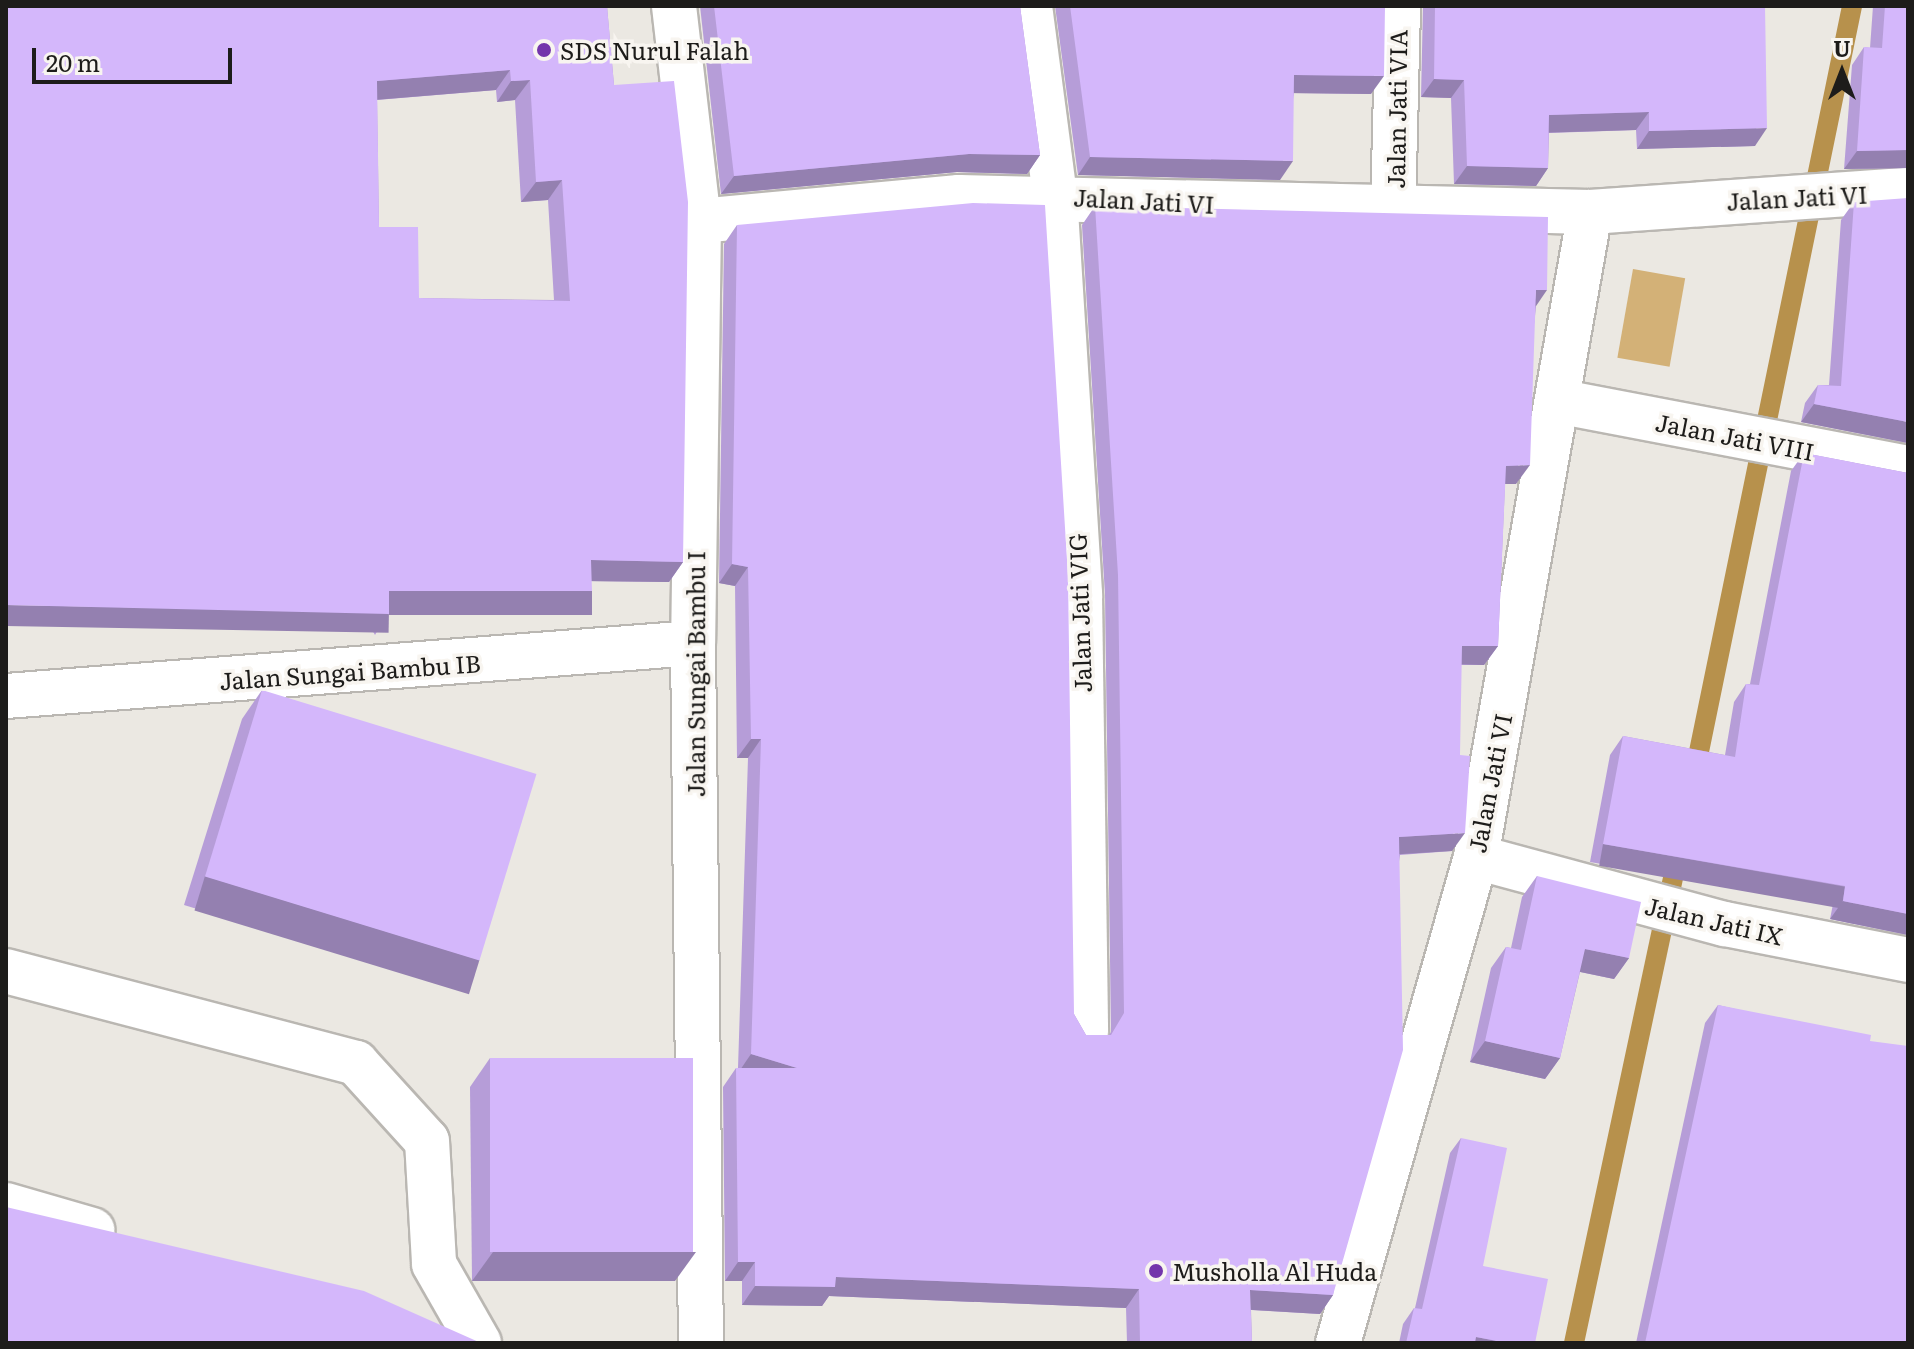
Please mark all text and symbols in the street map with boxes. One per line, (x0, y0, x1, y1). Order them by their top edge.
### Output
street label: Jalan Jati VIA (1380, 29, 1412, 189)
text: U (1833, 31, 1851, 64)
scale bar (36, 32, 236, 82)
north arrow (1802, 32, 1882, 112)
place label: SDS Nurul Falah (560, 36, 749, 64)
marker: SDS Nurul Falah (535, 41, 553, 59)
text: 20 m (46, 44, 100, 79)
street label: Jalan Jati VI (1726, 179, 1868, 215)
street label: Jalan Jati VI (1073, 182, 1215, 218)
street label: Jalan Jati VIII (1653, 406, 1817, 466)
street label: Jalan Jati VIG (1062, 533, 1096, 693)
street label: Jalan Sungai Bambu I (681, 551, 709, 797)
street label: Jalan Sungai Bambu IB (218, 647, 482, 695)
street label: Jalan Jati VI (1461, 711, 1517, 855)
street label: Jalan Jati IX (1642, 890, 1786, 950)
place label: Musholla Al Huda (1172, 1257, 1377, 1285)
marker: Musholla Al Huda (1147, 1262, 1165, 1280)

